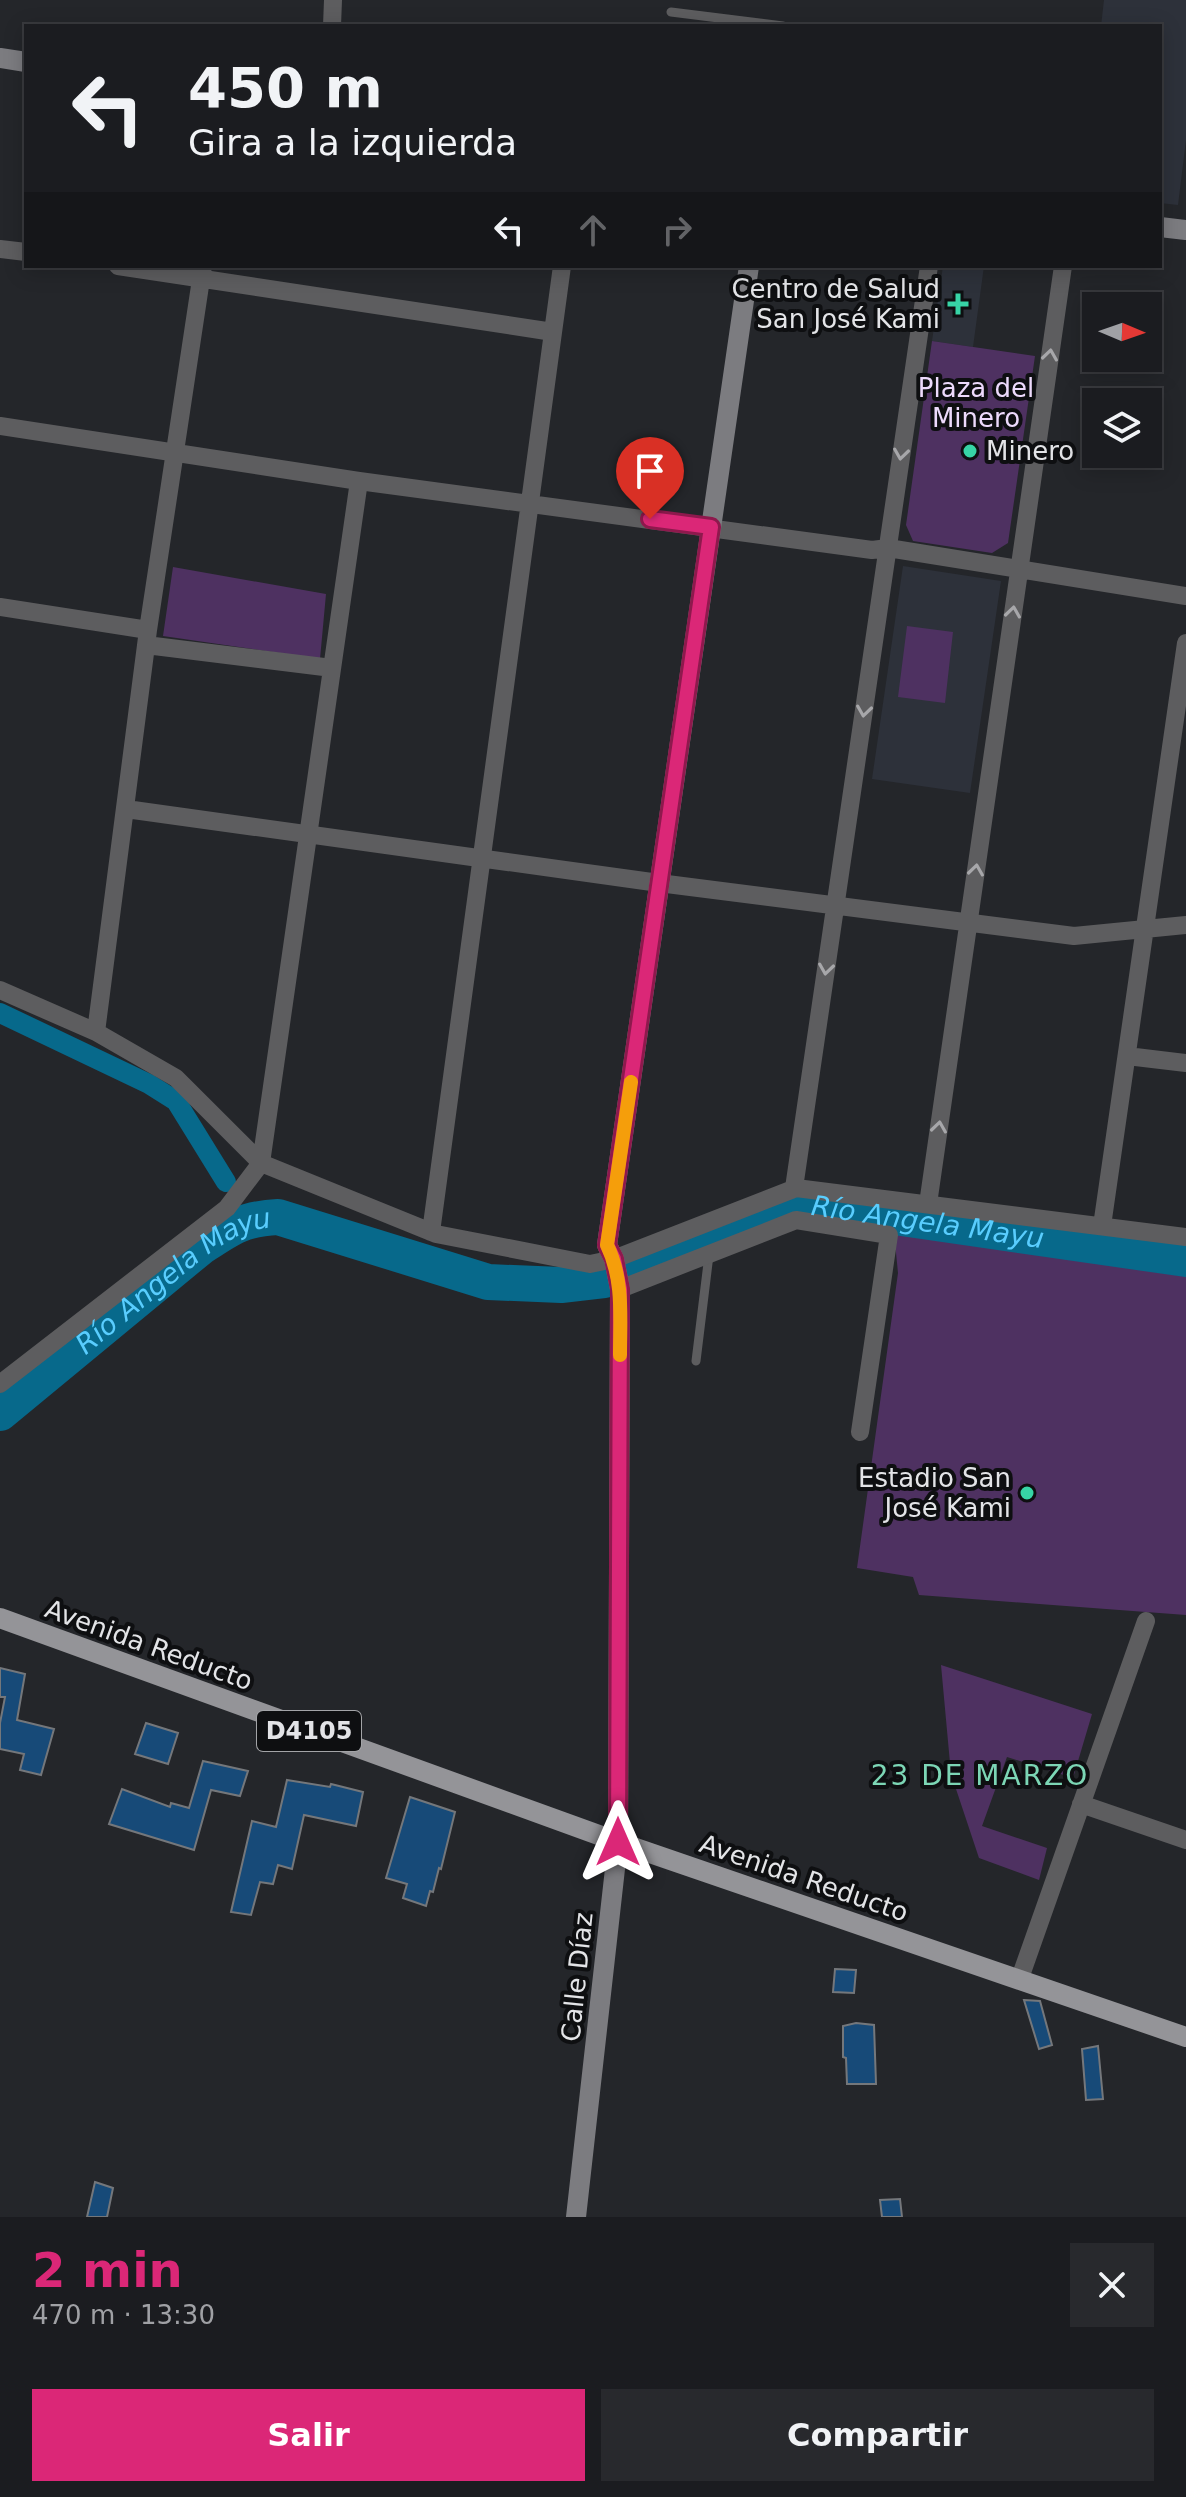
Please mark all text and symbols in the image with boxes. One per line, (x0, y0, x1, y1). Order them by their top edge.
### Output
text: 450 m (188, 55, 383, 120)
icon: left (56, 56, 160, 160)
text: Gira a la izquierda (188, 122, 517, 163)
icon: left (487, 208, 531, 252)
icon: ahead (571, 208, 615, 252)
icon: right (655, 208, 699, 252)
place label: Centro de Salud San José Kami (731, 274, 940, 334)
north arrow (1082, 292, 1162, 372)
map controls (1082, 292, 1162, 468)
marker: Centro de Salud San José Kami (947, 293, 969, 315)
one-way arrow (1041, 348, 1058, 362)
park label: Plaza del Minero (918, 373, 1034, 433)
button: layers (1082, 388, 1162, 468)
place label: Minero (986, 436, 1074, 466)
pin (616, 437, 684, 519)
marker: Minero (961, 442, 979, 460)
one-way arrow (893, 447, 910, 461)
icon: arrive (628, 449, 672, 493)
one-way arrow (1004, 606, 1021, 619)
one-way arrow (856, 704, 873, 718)
one-way arrow (967, 863, 984, 877)
one-way arrow (818, 962, 835, 975)
one-way arrow (930, 1120, 947, 1134)
water label: Río Angela Mayu (809, 1189, 1046, 1255)
water label: Río Angela Mayu (69, 1201, 273, 1361)
place label: Estadio San José Kami (858, 1463, 1011, 1523)
marker: Estadio San José Kami (1018, 1484, 1036, 1502)
street label: Avenida Reducto (41, 1594, 257, 1696)
road number: D4105 (257, 1711, 361, 1751)
district label: 23 DE MARZO (871, 1759, 1089, 1792)
position arrow (576, 1800, 660, 1884)
street label: Avenida Reducto (696, 1828, 912, 1928)
street label: Calle Díaz (555, 1911, 599, 2043)
text: 2 min (32, 2242, 183, 2298)
button: close (1070, 2243, 1154, 2327)
text: 470 m · 13:30 (32, 2300, 215, 2330)
button: Salir (32, 2389, 585, 2481)
button: Compartir (601, 2389, 1154, 2481)

